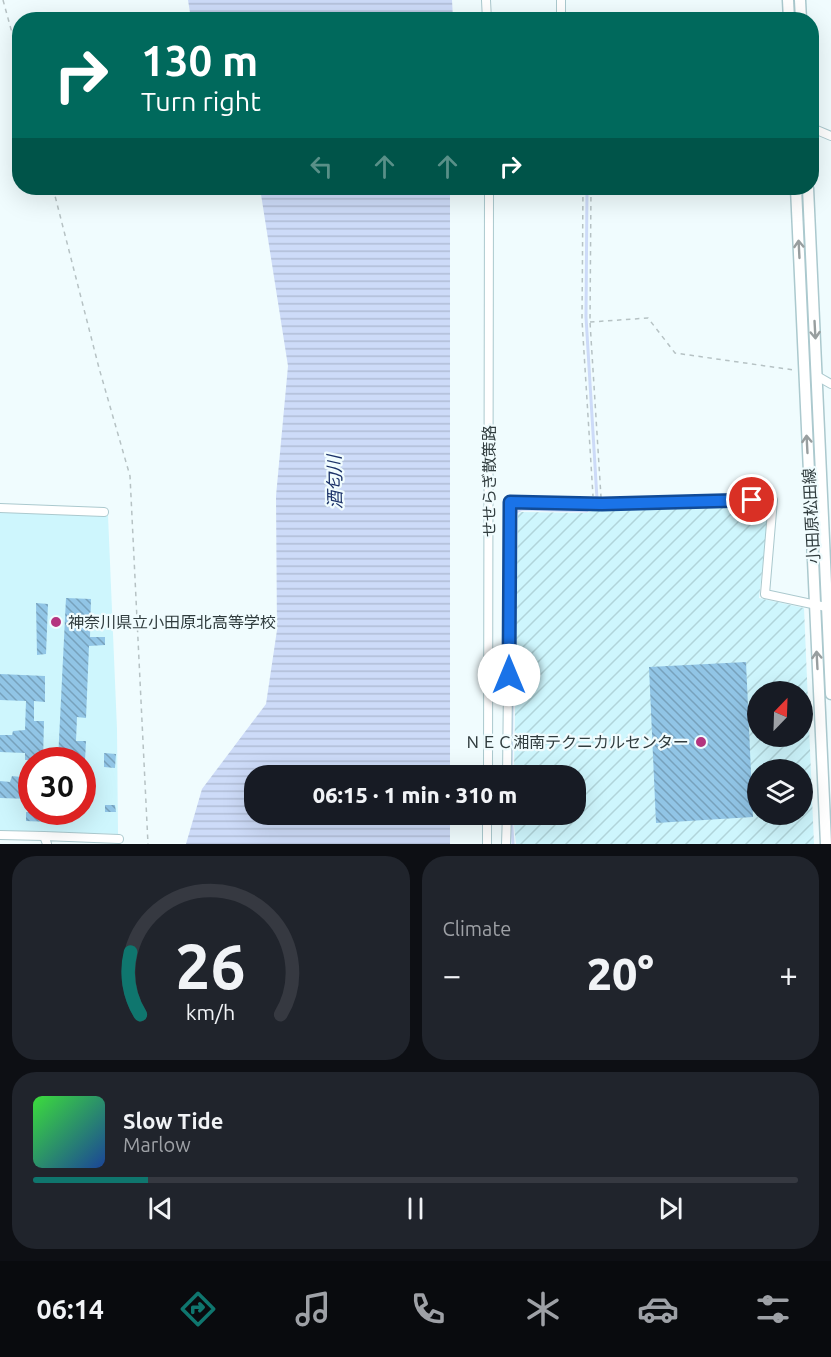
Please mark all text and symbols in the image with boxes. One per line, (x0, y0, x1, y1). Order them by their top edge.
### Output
icon: right (42, 36, 120, 114)
text: 130 m (141, 37, 258, 84)
text: Turn right (141, 86, 261, 116)
icon: left (305, 150, 338, 183)
icon: ahead (368, 150, 401, 183)
icon: ahead (431, 150, 464, 183)
icon: right (494, 150, 527, 183)
one-way arrow (793, 240, 804, 260)
one-way arrow (809, 319, 820, 339)
street label: せせらぎ散策路 (480, 425, 498, 537)
one-way arrow (802, 434, 813, 454)
water label: 酒匂川 (323, 453, 344, 509)
street label: 小田原松田線 (799, 468, 823, 564)
pin (726, 474, 777, 525)
icon: arrive (735, 483, 768, 516)
place label: 神奈川県立小田原北高等学校 (68, 613, 276, 631)
marker: 神奈川県立小田原北高等学校 (49, 615, 63, 629)
position arrow (477, 643, 541, 707)
one-way arrow (812, 650, 823, 670)
north arrow (747, 681, 813, 747)
map controls (747, 681, 813, 825)
place label: ＮＥＣ湘南テクニカルセンター (465, 733, 689, 751)
marker: ＮＥＣ湘南テクニカルセンター (694, 735, 708, 749)
speed limit sign: 30 (18, 747, 96, 825)
button: layers (747, 759, 813, 825)
text: 06:15 · 1 min · 310 m (313, 782, 517, 807)
text: Climate (443, 917, 511, 940)
text: 26 (176, 931, 246, 1001)
text: 20° (587, 948, 654, 999)
text: − (443, 956, 461, 993)
text: + (779, 956, 798, 993)
text: km/h (186, 1000, 235, 1024)
text: Slow Tide (123, 1108, 223, 1133)
text: Marlow (123, 1133, 191, 1156)
icon: previous (144, 1192, 177, 1225)
icon: pause (399, 1192, 432, 1225)
icon: next (654, 1192, 687, 1225)
icon: directions (177, 1288, 219, 1330)
icon: music (292, 1288, 334, 1330)
icon: phone (407, 1288, 449, 1330)
icon: climate (522, 1288, 564, 1330)
icon: car (637, 1288, 679, 1330)
icon: filters (752, 1288, 794, 1330)
text: 06:14 (37, 1294, 104, 1324)

